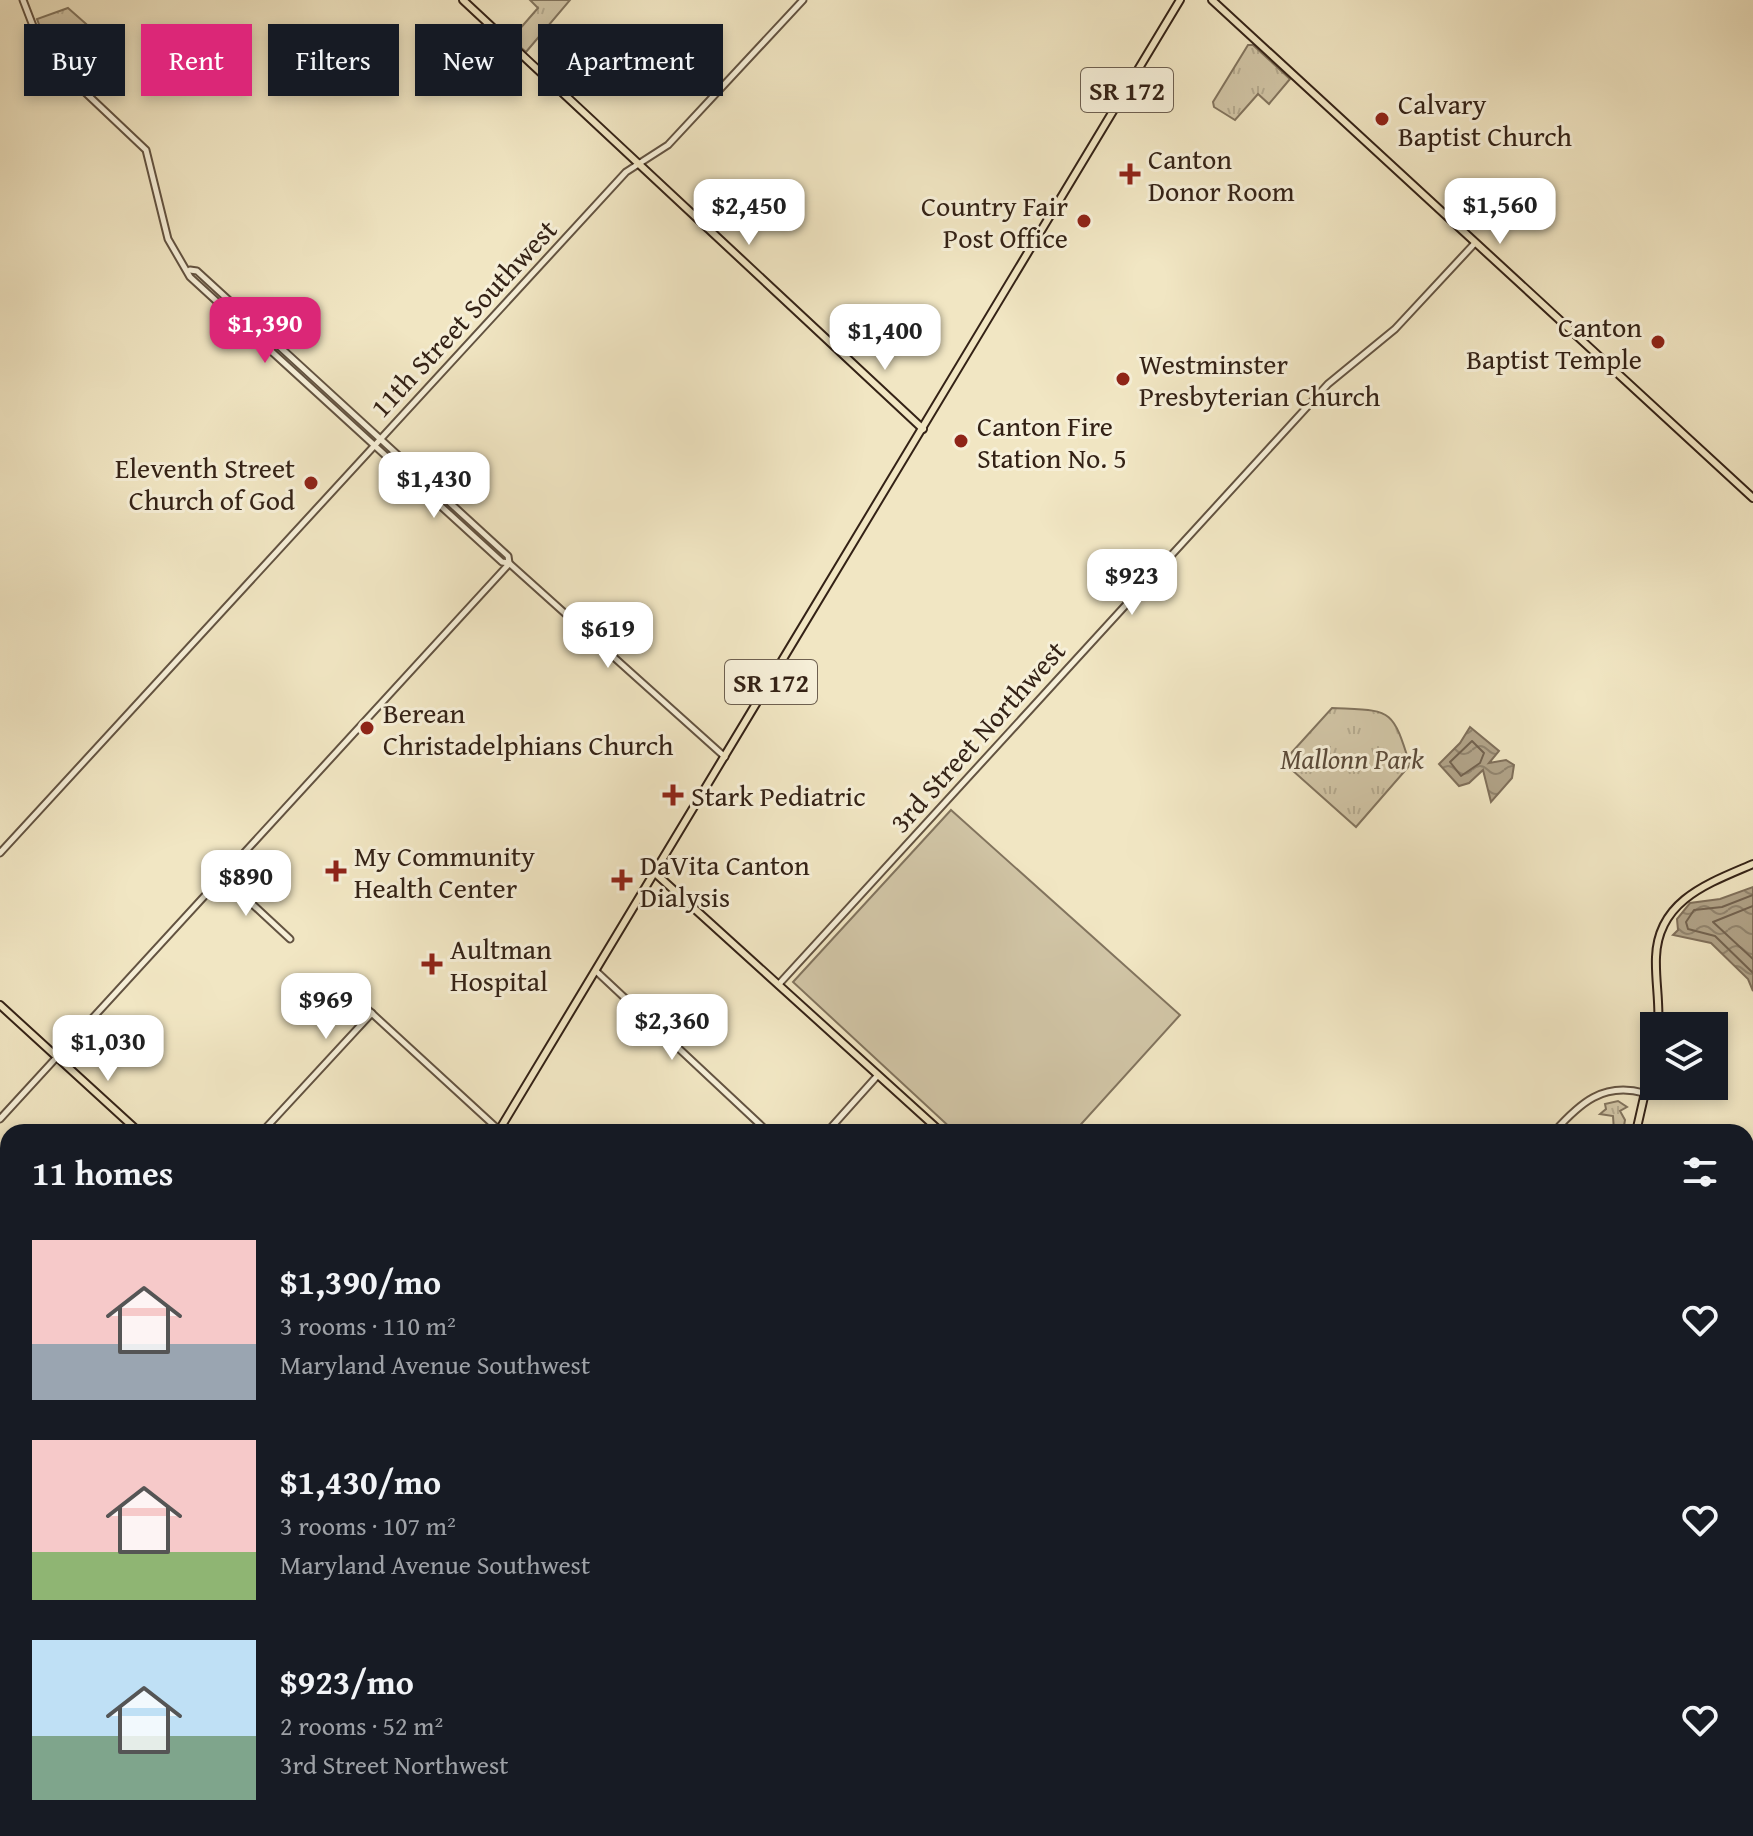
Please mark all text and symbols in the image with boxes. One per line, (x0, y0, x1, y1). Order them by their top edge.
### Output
chip: Buy (24, 24, 125, 96)
chip: Rent (141, 24, 252, 96)
chip: Filters (268, 24, 399, 96)
chip: New (415, 24, 522, 96)
chip: Apartment (538, 24, 723, 96)
road number: SR 172 (1081, 68, 1173, 112)
place label: Calvary Baptist Church (1398, 83, 1572, 156)
marker: Calvary Baptist Church (1373, 110, 1391, 128)
place label: Canton Donor Room (1148, 138, 1295, 211)
marker: Canton Donor Room (1119, 163, 1141, 185)
pin: $1,560 (1435, 178, 1565, 246)
pin: $2,450 (684, 179, 814, 247)
text: $1,560 (1463, 184, 1537, 223)
text: $2,450 (712, 185, 786, 224)
place label: Country Fair Post Office (921, 185, 1068, 258)
street label: 11th Street Southwest (360, 210, 566, 426)
marker: Country Fair Post Office (1075, 212, 1093, 230)
pin: $1,390 (200, 297, 330, 365)
text: $1,390 (228, 303, 302, 342)
pin: $1,400 (820, 304, 950, 372)
place label: Canton Baptist Temple (1466, 306, 1642, 379)
text: $1,400 (848, 310, 922, 349)
marker: Canton Baptist Temple (1649, 333, 1667, 351)
place label: Westminster Presbyterian Church (1139, 343, 1381, 416)
marker: Westminster Presbyterian Church (1114, 370, 1132, 388)
place label: Canton Fire Station No. 5 (977, 405, 1127, 478)
marker: Canton Fire Station No. 5 (952, 432, 970, 450)
place label: Eleventh Street Church of God (115, 447, 295, 520)
pin: $1,430 (369, 452, 499, 520)
text: $1,430 (397, 458, 471, 497)
marker: Eleventh Street Church of God (302, 474, 320, 492)
pin: $923 (1085, 549, 1179, 617)
text: $923 (1105, 555, 1159, 594)
pin: $619 (561, 602, 655, 670)
text: $619 (581, 608, 635, 647)
street label: 3rd Street Northwest (879, 631, 1075, 841)
road number: SR 172 (725, 660, 817, 704)
place label: Berean Christadelphians Church (383, 692, 674, 765)
marker: Berean Christadelphians Church (358, 719, 376, 737)
park label: Mallonn Park (1280, 738, 1424, 779)
place label: Stark Pediatric (691, 775, 866, 816)
marker: Stark Pediatric (662, 784, 684, 806)
place label: My Community Health Center (354, 835, 535, 908)
place label: DaVita Canton Dialysis (640, 844, 810, 917)
pin: $890 (199, 850, 293, 918)
text: $890 (219, 856, 273, 895)
marker: My Community Health Center (325, 860, 347, 882)
marker: DaVita Canton Dialysis (611, 869, 633, 891)
place label: Aultman Hospital (450, 928, 552, 1001)
marker: Aultman Hospital (421, 953, 443, 975)
pin: $969 (279, 973, 373, 1041)
text: $969 (299, 979, 353, 1018)
pin: $2,360 (607, 994, 737, 1062)
text: $2,360 (635, 1000, 709, 1039)
map controls (1640, 1012, 1728, 1100)
button: layers (1640, 1012, 1728, 1100)
pin: $1,030 (43, 1015, 173, 1083)
text: $1,030 (71, 1021, 145, 1060)
text: 11 homes (32, 1148, 173, 1197)
icon: filters (1678, 1150, 1722, 1194)
text: $1,390/mo (280, 1257, 441, 1306)
icon: home (96, 1272, 192, 1368)
icon: heart (1678, 1298, 1722, 1342)
text: 3 rooms · 110 m² (280, 1306, 456, 1345)
text: Maryland Avenue Southwest (280, 1345, 590, 1384)
text: $1,430/mo (280, 1457, 441, 1506)
icon: home (96, 1472, 192, 1568)
icon: heart (1678, 1498, 1722, 1542)
text: 3 rooms · 107 m² (280, 1506, 456, 1545)
text: Maryland Avenue Southwest (280, 1545, 590, 1584)
text: $923/mo (280, 1657, 414, 1706)
icon: home (96, 1672, 192, 1768)
icon: heart (1678, 1698, 1722, 1742)
text: 2 rooms · 52 m² (280, 1706, 443, 1745)
text: 3rd Street Northwest (280, 1745, 508, 1784)

